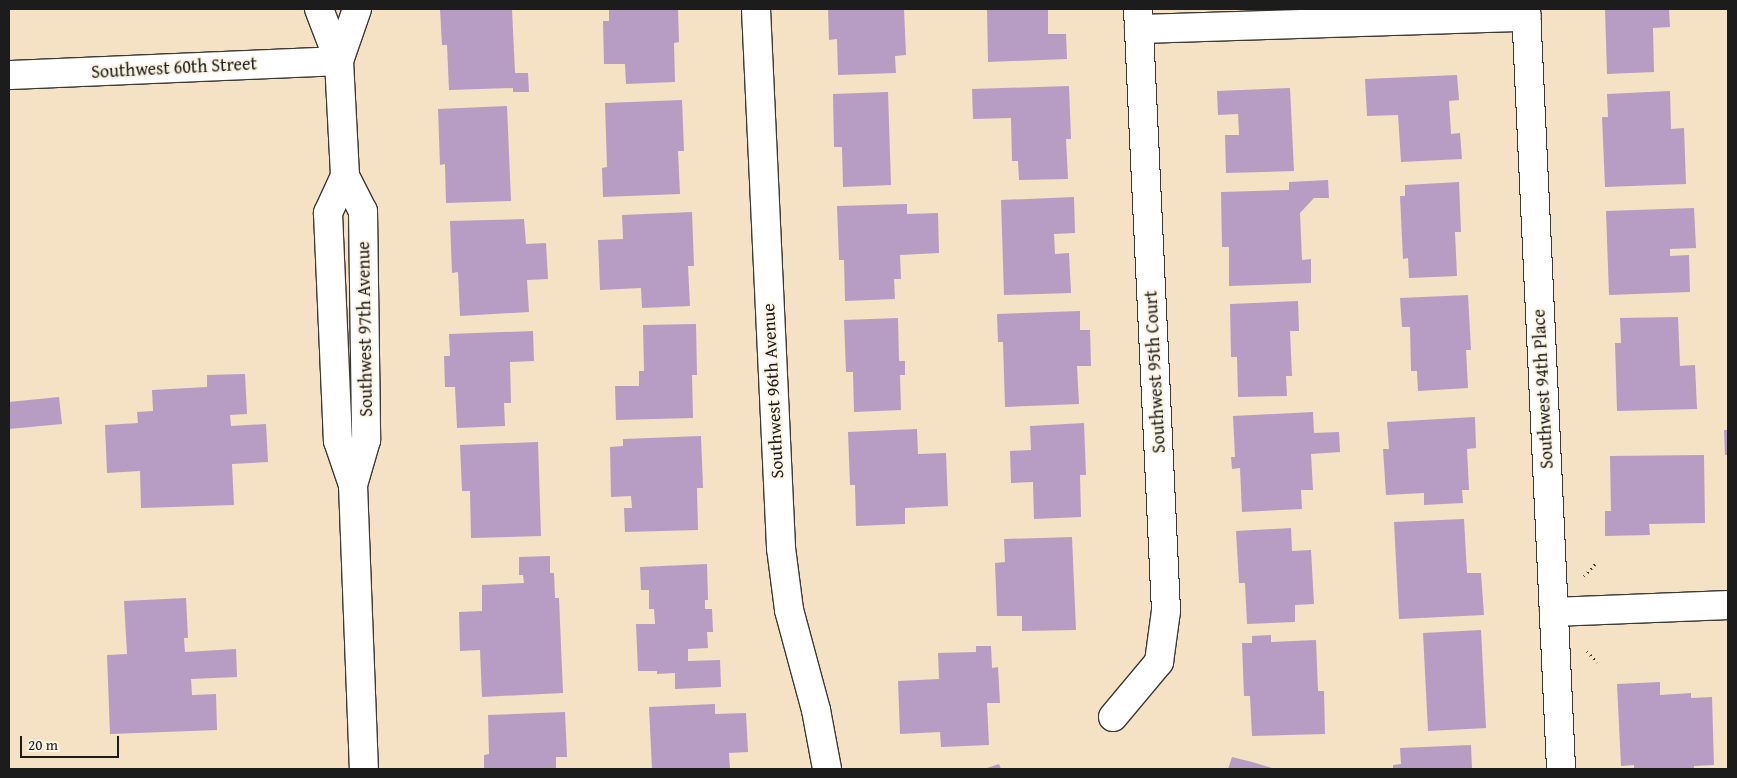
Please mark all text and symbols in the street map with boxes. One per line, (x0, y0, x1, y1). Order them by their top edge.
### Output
street label: Southwest 60th Street (91, 53, 257, 83)
street label: Southwest 97th Avenue (353, 241, 377, 417)
street label: Southwest 95th Court (1140, 290, 1170, 454)
street label: Southwest 96th Avenue (758, 303, 788, 479)
street label: Southwest 94th Place (1528, 309, 1558, 469)
scale bar (22, 726, 121, 758)
text: 20 m (28, 734, 58, 755)

